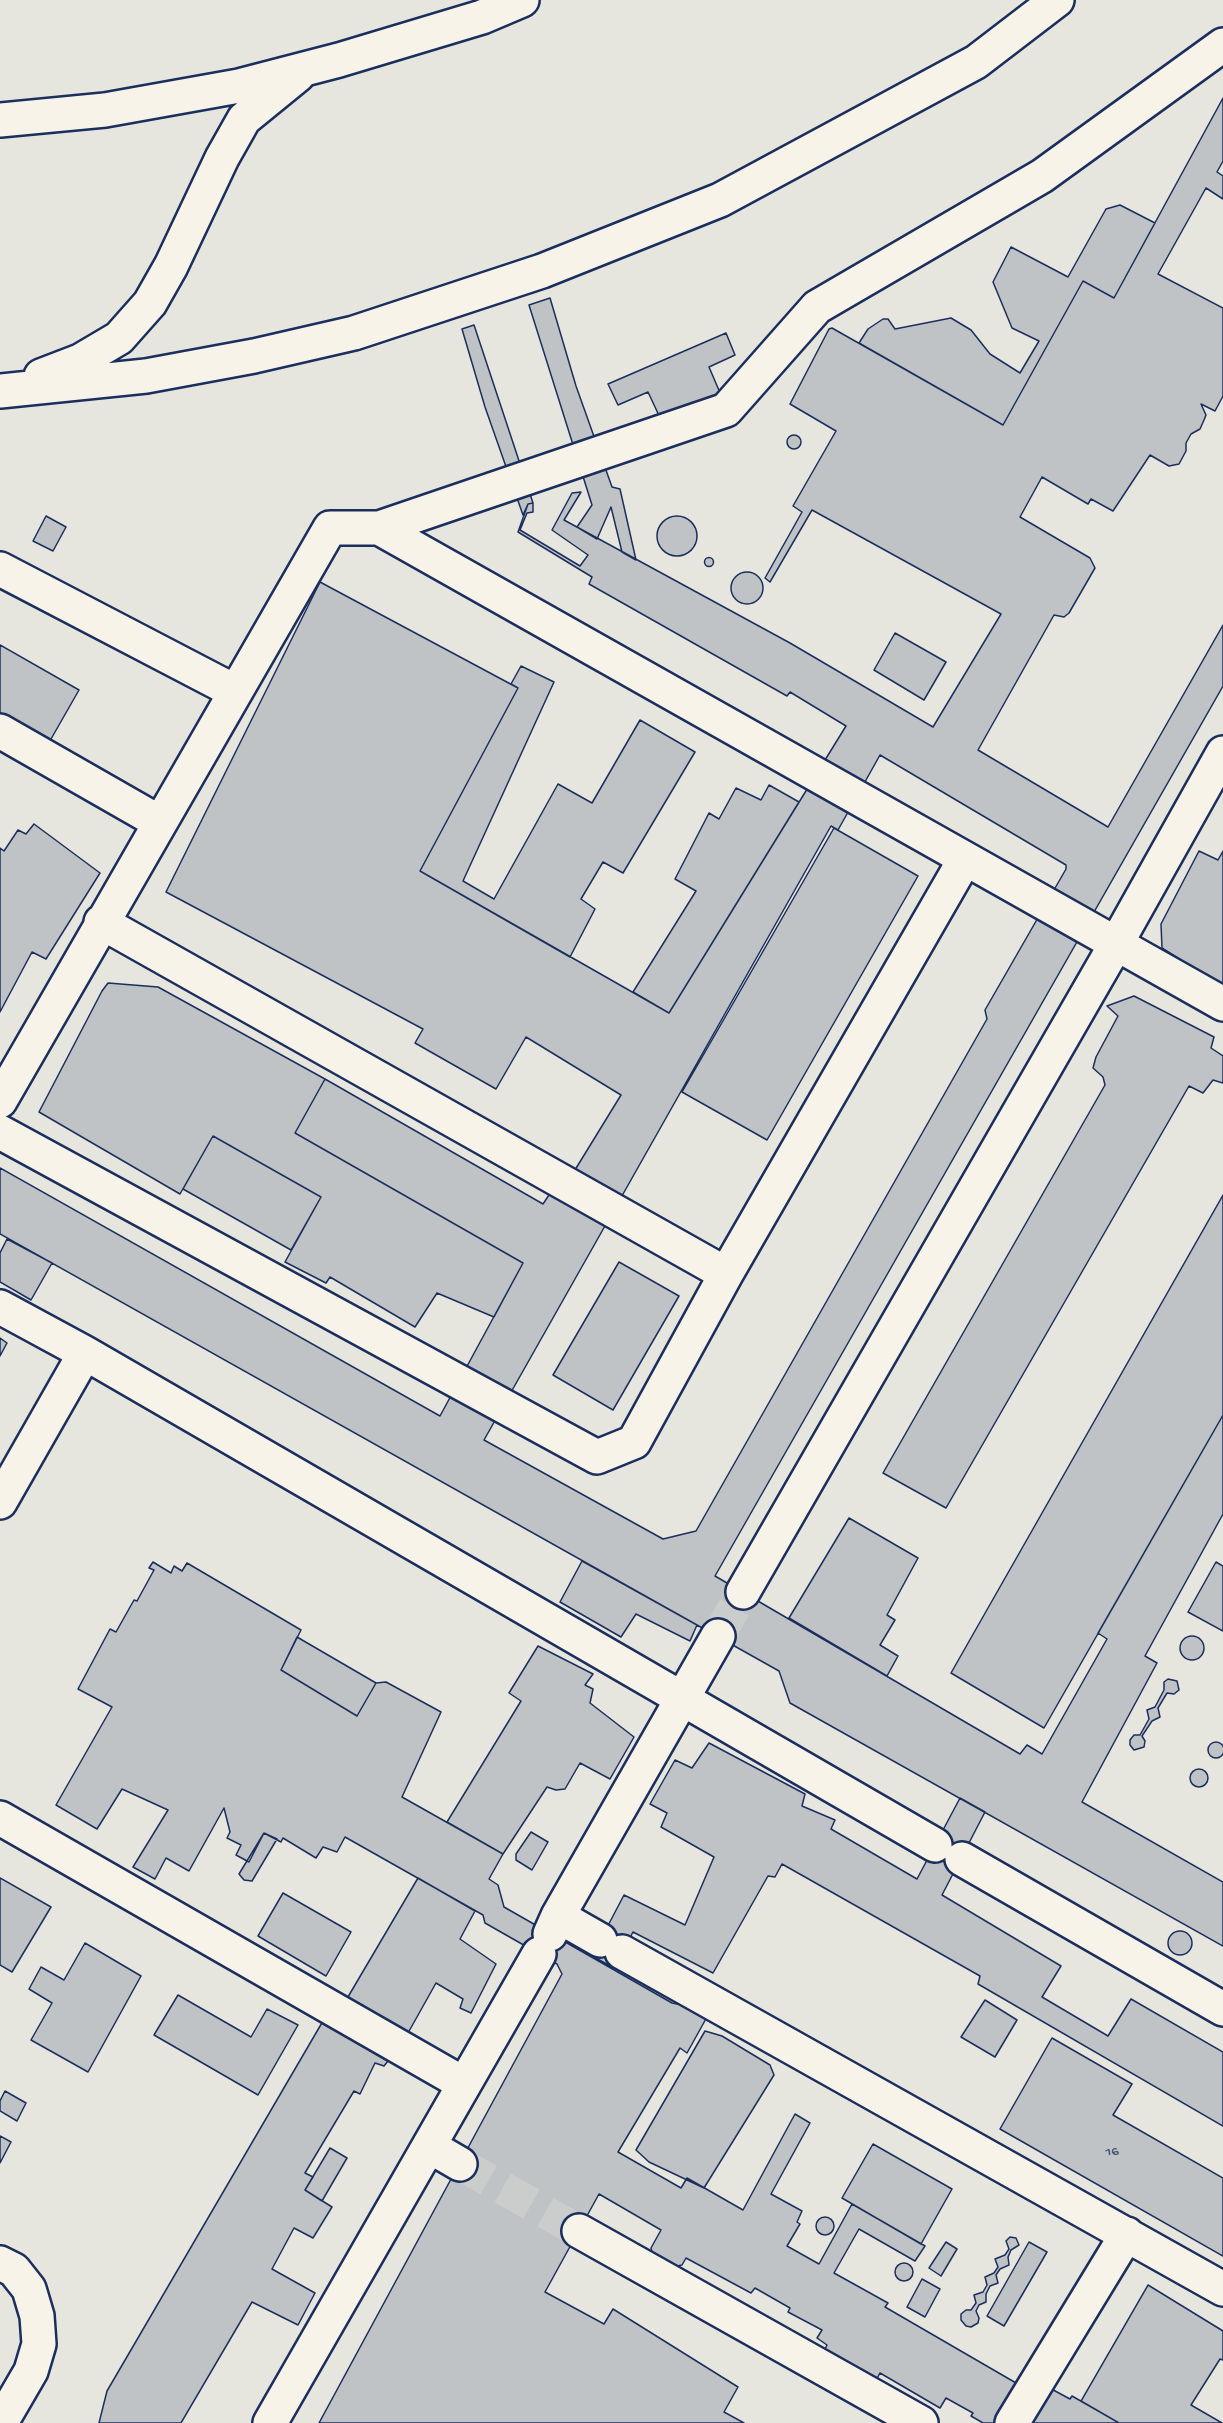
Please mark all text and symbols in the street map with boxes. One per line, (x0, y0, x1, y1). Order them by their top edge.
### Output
house number: 16 (1105, 2144, 1119, 2162)

